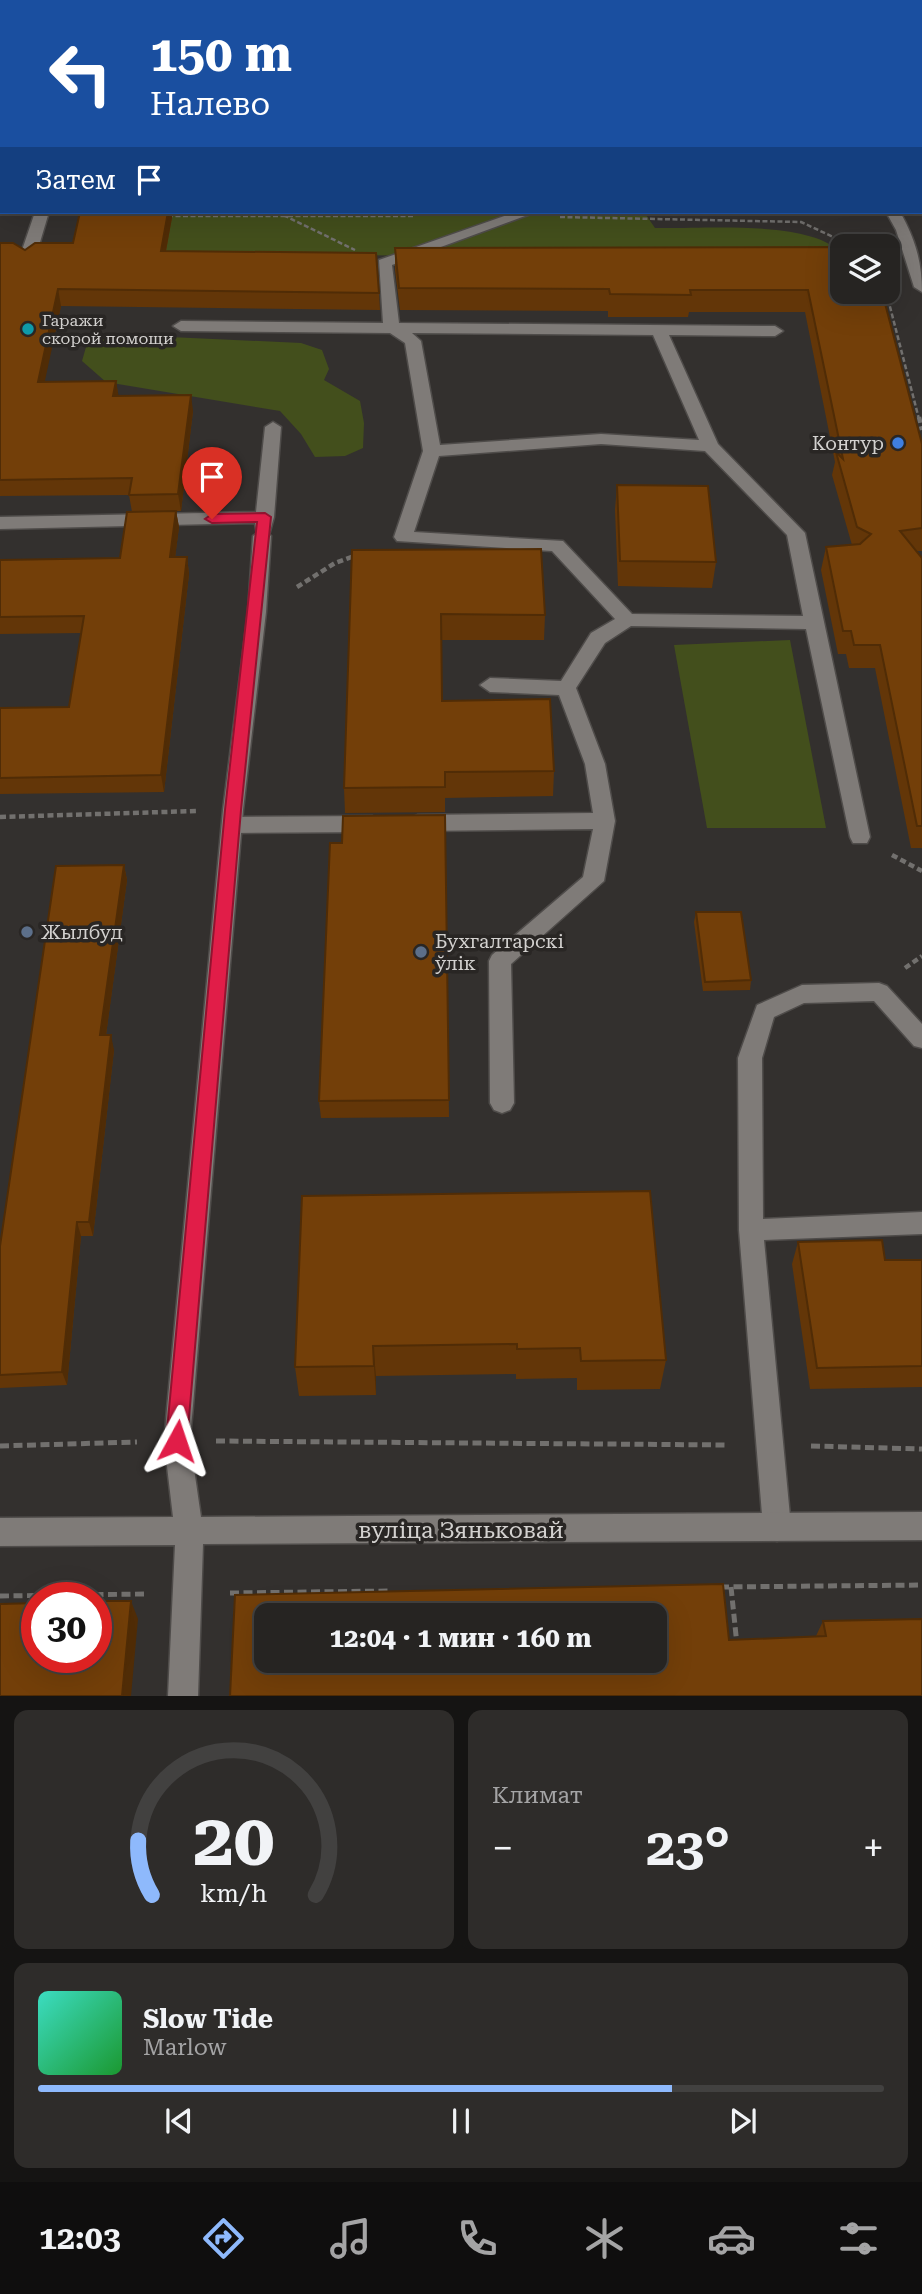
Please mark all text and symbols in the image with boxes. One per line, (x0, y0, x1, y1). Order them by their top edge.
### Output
text: 150 m (150, 26, 292, 83)
icon: left (35, 28, 126, 119)
text: Налево (150, 85, 270, 123)
icon: arrive (130, 161, 168, 199)
text: Затем (35, 165, 116, 195)
map controls (830, 234, 900, 304)
button: layers (830, 234, 900, 304)
place label: Гаражи скорой помощи (42, 311, 174, 348)
marker: Гаражи скорой помощи (20, 321, 36, 337)
place label: Контур (812, 432, 884, 455)
marker: Контур (890, 435, 906, 451)
pin (182, 447, 242, 519)
icon: arrive (193, 458, 231, 496)
place label: Жылбуд (41, 921, 123, 944)
marker: Жылбуд (19, 924, 35, 940)
place label: Бухгалтарскі ўлік (435, 930, 564, 975)
marker: Бухгалтарскі ўлік (413, 944, 429, 960)
position arrow (140, 1404, 214, 1478)
street label: вуліца Зяньковай (358, 1517, 564, 1544)
speed limit sign: 30 (21, 1582, 112, 1673)
text: 12:04 · 1 мин · 160 m (330, 1623, 591, 1653)
text: Климат (492, 1782, 583, 1809)
text: 20 (193, 1799, 275, 1884)
text: 23° (646, 1817, 730, 1878)
text: − (492, 1826, 513, 1870)
text: + (863, 1826, 884, 1870)
text: km/h (201, 1879, 267, 1908)
text: Slow Tide (143, 2004, 273, 2034)
text: Marlow (143, 2034, 226, 2061)
icon: previous (160, 2102, 198, 2140)
icon: pause (442, 2102, 480, 2140)
icon: next (724, 2102, 762, 2140)
icon: directions (199, 2214, 248, 2263)
icon: music (326, 2214, 375, 2263)
icon: phone (453, 2214, 502, 2263)
icon: climate (580, 2214, 629, 2263)
icon: car (707, 2214, 756, 2263)
icon: filters (834, 2214, 883, 2263)
text: 12:03 (39, 2219, 121, 2257)

